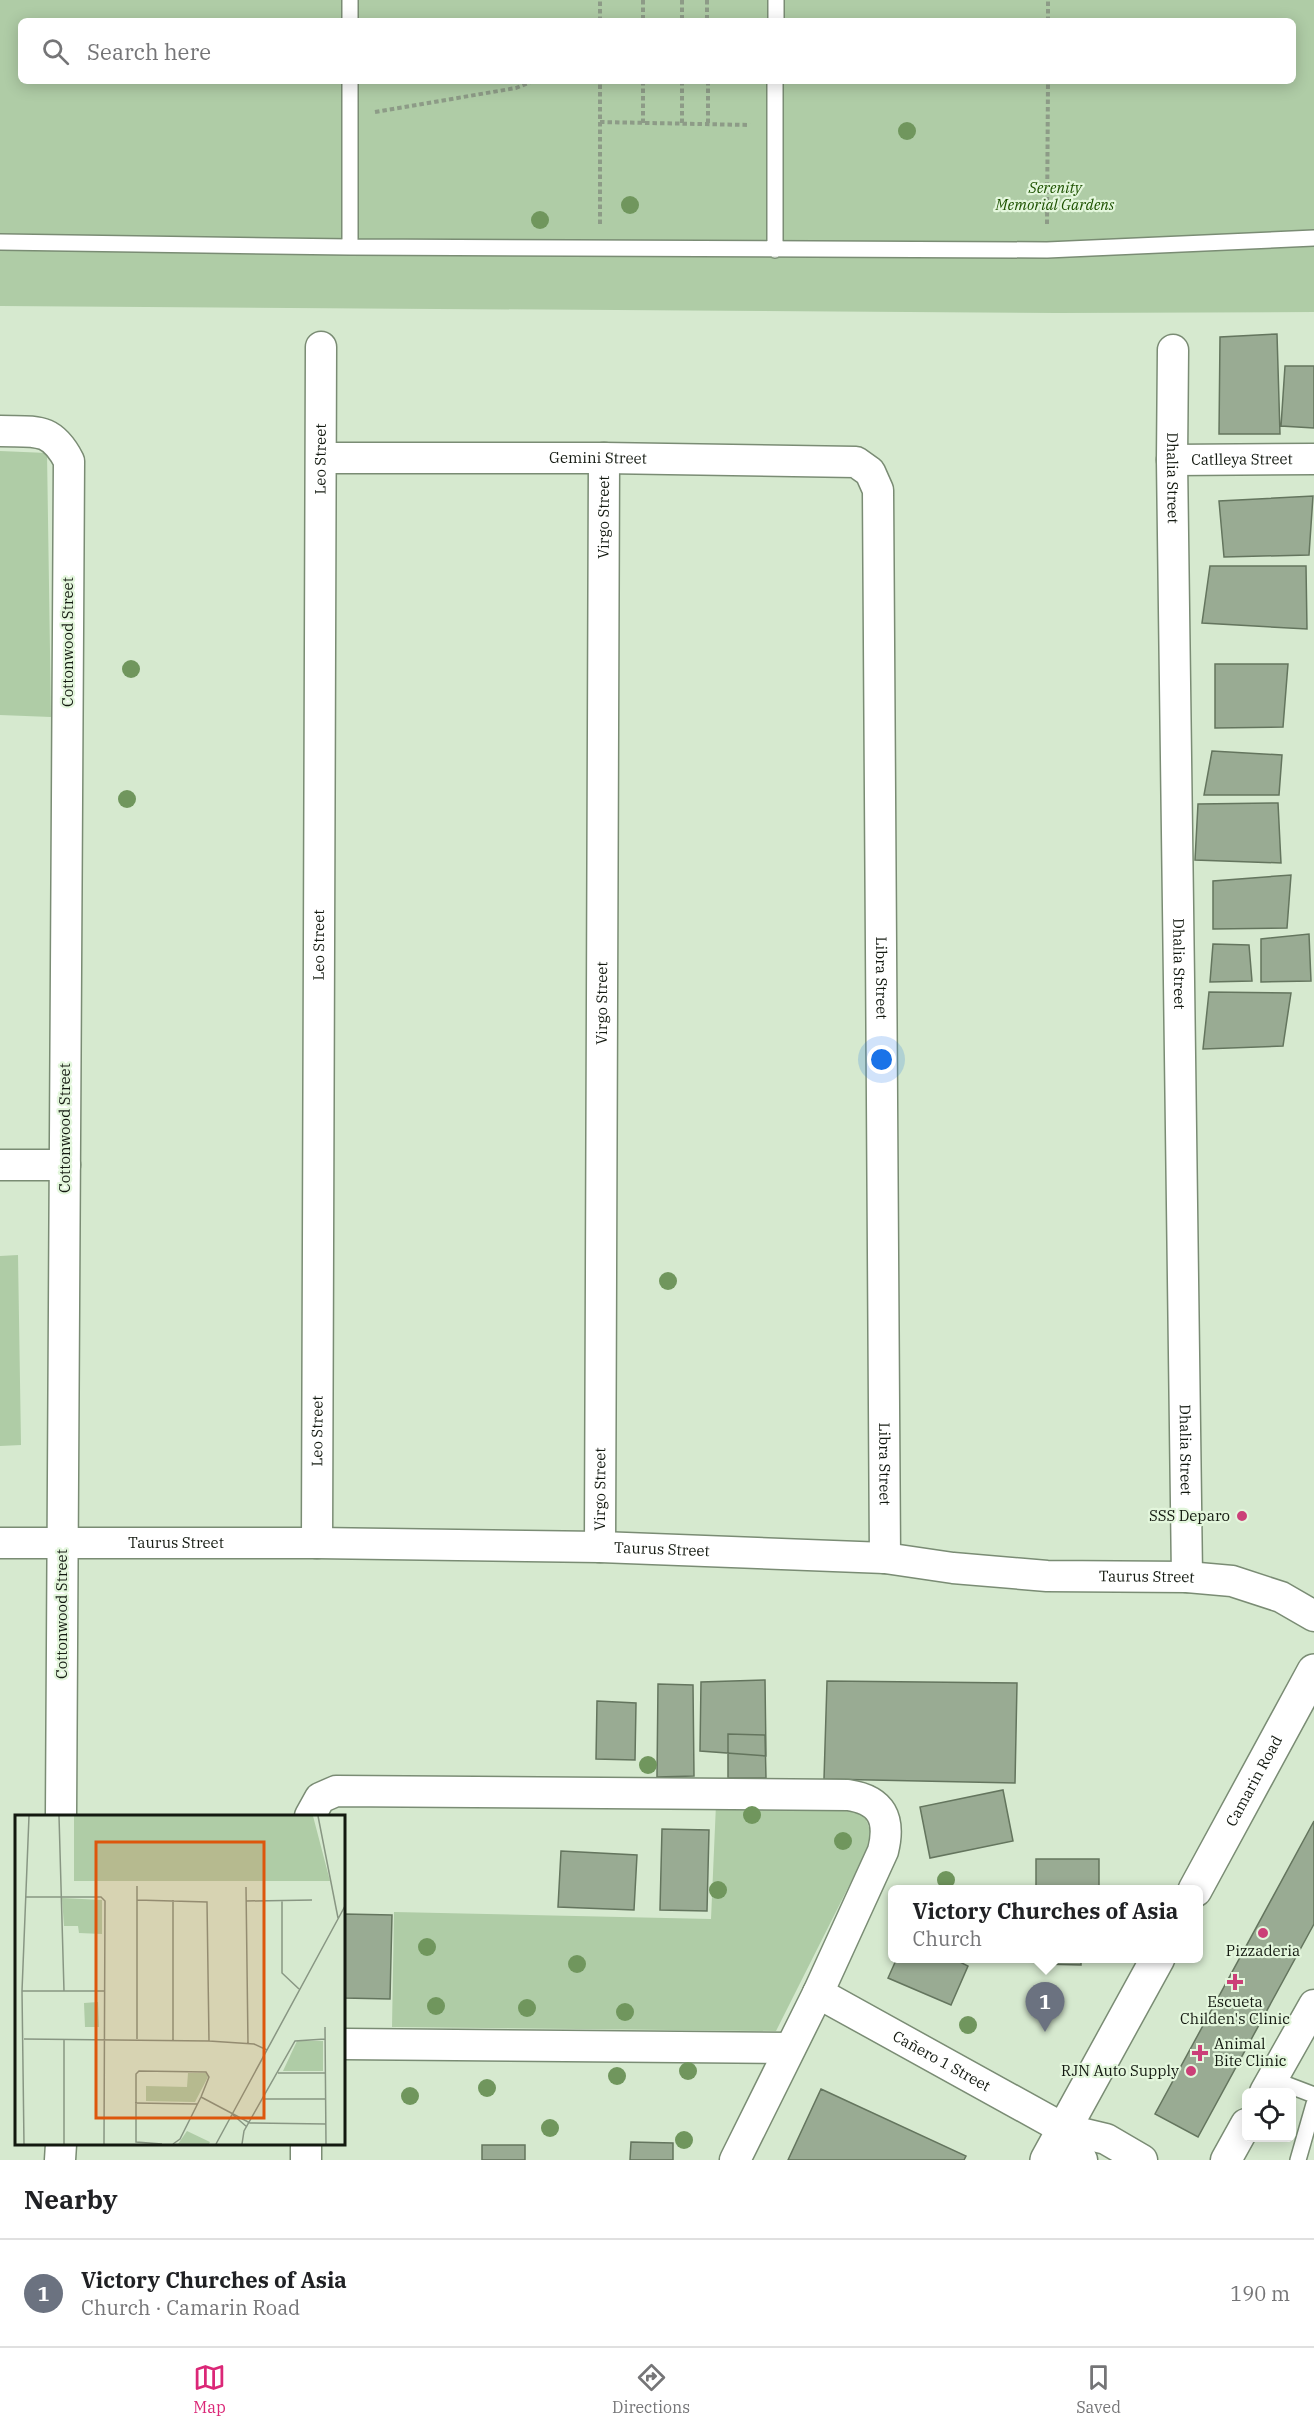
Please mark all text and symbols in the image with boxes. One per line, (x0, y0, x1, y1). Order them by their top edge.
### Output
search box (18, 18, 1296, 84)
icon: search (39, 35, 72, 68)
text: Search here (87, 37, 211, 66)
park label: Serenity Memorial Gardens (995, 178, 1115, 214)
street label: Leo Street (311, 423, 330, 495)
street label: Dhalia Street (1163, 432, 1183, 524)
street label: Gemini Street (549, 448, 647, 468)
street label: Catlleya Street (1191, 449, 1293, 469)
street label: Virgo Street (594, 475, 613, 559)
street label: Cottonwood Street (58, 577, 77, 707)
street label: Leo Street (309, 909, 328, 981)
street label: Dhalia Street (1169, 918, 1189, 1010)
street label: Libra Street (872, 936, 891, 1020)
street label: Virgo Street (592, 961, 611, 1045)
your location (867, 1045, 896, 1074)
street label: Cottonwood Street (55, 1063, 74, 1193)
street label: Leo Street (307, 1395, 326, 1467)
street label: Dhalia Street (1176, 1404, 1196, 1496)
street label: Libra Street (875, 1422, 895, 1506)
street label: Virgo Street (590, 1447, 609, 1531)
place label: SSS Deparo (1149, 1506, 1230, 1525)
marker: SSS Deparo (1235, 1509, 1249, 1523)
street label: Taurus Street (128, 1533, 224, 1552)
street label: Taurus Street (614, 1538, 710, 1560)
street label: Cottonwood Street (52, 1549, 71, 1679)
street label: Taurus Street (1099, 1566, 1195, 1587)
street label: Camarin Road (1221, 1732, 1286, 1830)
inset map (15, 1815, 345, 2145)
popup (888, 1885, 1203, 1963)
text: Victory Churches of Asia (913, 1896, 1178, 1925)
text: Church (913, 1925, 982, 1952)
marker: Pizzaderia (1256, 1926, 1270, 1940)
place label: Pizzaderia (1226, 1941, 1300, 1960)
marker: Escueta Childen's Clinic (1226, 1973, 1244, 1991)
pin: 1 (1026, 1982, 1064, 2032)
place label: Escueta Childen's Clinic (1180, 1992, 1290, 2028)
street label: Cañero 1 Street (889, 2026, 994, 2095)
place label: Animal Bite Clinic (1214, 2034, 1287, 2070)
marker: Animal Bite Clinic (1191, 2044, 1209, 2062)
place label: RJN Auto Supply (1061, 2061, 1179, 2080)
marker: RJN Auto Supply (1184, 2064, 1198, 2078)
map controls (1242, 2088, 1296, 2142)
button: locate (1242, 2088, 1296, 2142)
text: Nearby (24, 2182, 118, 2216)
text: Victory Churches of Asia (81, 2265, 347, 2294)
text: 1 (38, 2280, 50, 2307)
text: 190 m (1230, 2280, 1290, 2307)
text: Church · Camarin Road (81, 2294, 300, 2321)
tab: Map (193, 2361, 226, 2417)
tab: Directions (612, 2361, 690, 2417)
tab: Saved (1076, 2361, 1121, 2417)

